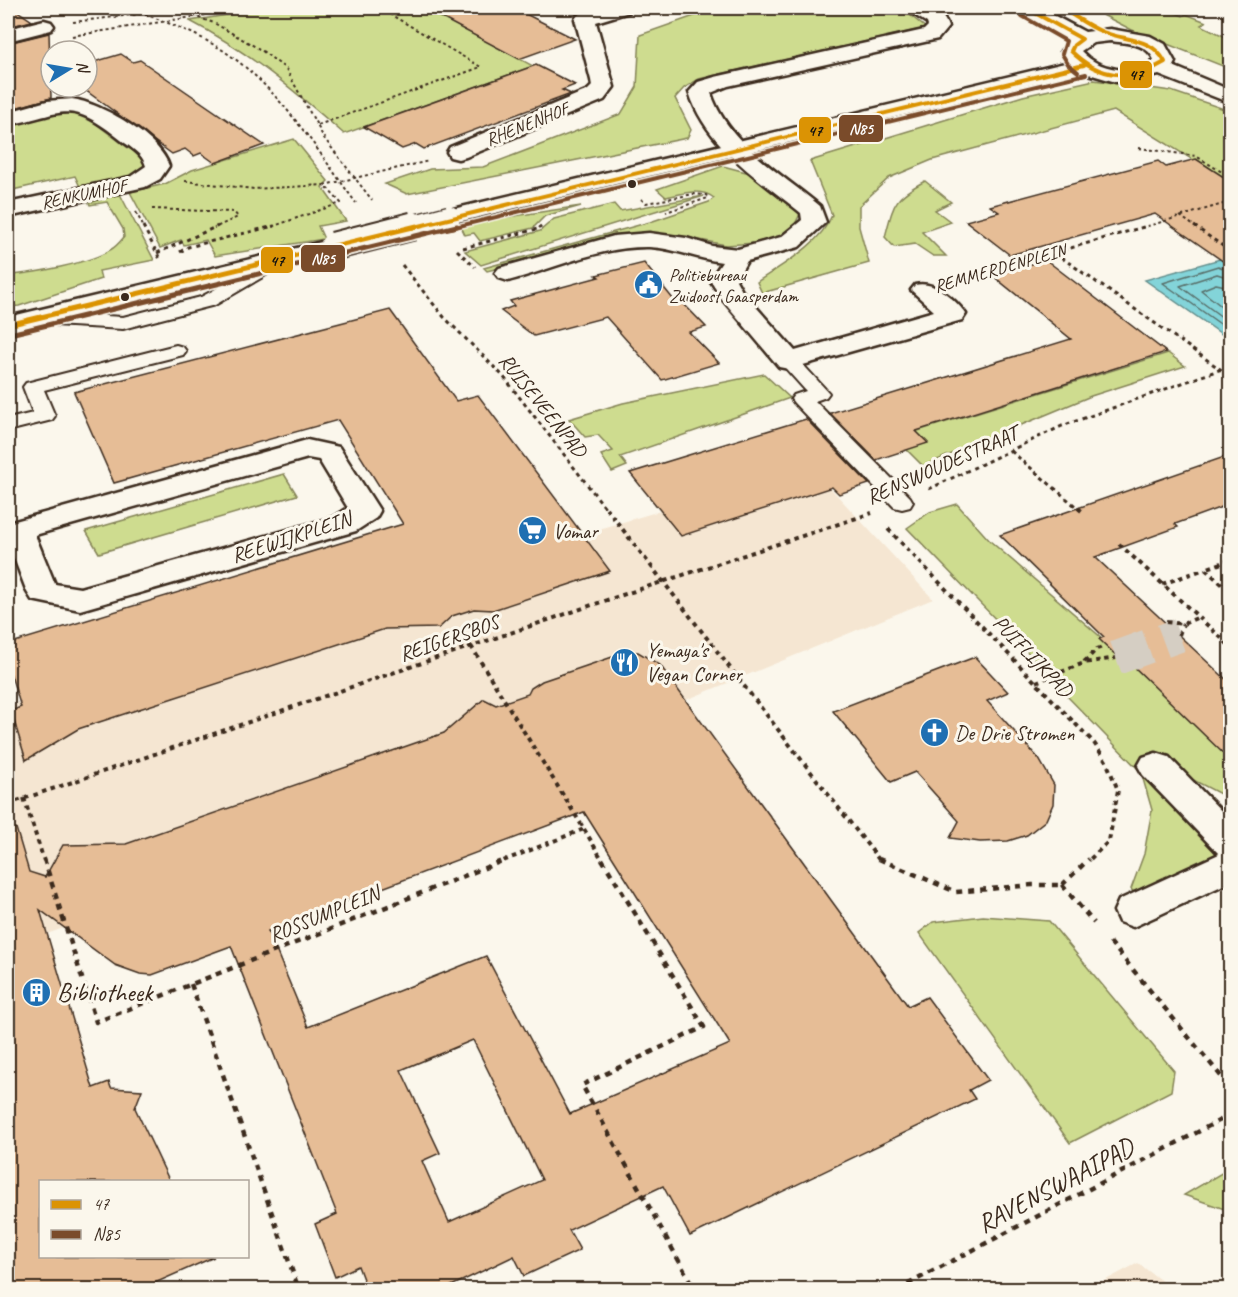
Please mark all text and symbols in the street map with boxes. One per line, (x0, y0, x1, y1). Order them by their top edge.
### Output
north arrow (39, 39, 99, 99)
text: N (72, 60, 94, 76)
line badge: 47 (1119, 60, 1153, 89)
text: 47 (1129, 65, 1145, 85)
street label: RHENENHOF (482, 96, 574, 151)
line badge: N85 (838, 114, 884, 143)
line badge: 47 (798, 116, 832, 144)
text: N85 (849, 119, 875, 139)
text: 47 (808, 121, 824, 141)
street label: RENKUMHOF (39, 174, 131, 214)
unlabelled marker (626, 178, 638, 190)
street label: REMMERDENPLEIN (931, 238, 1071, 297)
line badge: N85 (300, 244, 346, 273)
line badge: 47 (260, 246, 294, 274)
text: N85 (311, 249, 337, 269)
text: 47 (270, 251, 286, 271)
place label: Politiebureau Zuidoost Gaasperdam (669, 264, 799, 307)
public building icon: Politiebureau Zuidoost Gaasperdam (632, 269, 664, 301)
unlabelled marker (119, 291, 131, 303)
street label: RUISEVEENPAD (493, 348, 594, 464)
street label: RENSWOUDESTRAAT (862, 418, 1027, 510)
street label: REEWIJKPLEIN (228, 504, 357, 569)
supermarket icon: Vomar (516, 515, 548, 547)
place label: Vomar (553, 518, 599, 544)
street label: REIGERSBOS (396, 608, 505, 667)
street label: PUIFLIJKPAD (988, 610, 1080, 704)
place label: Yemaya's Vegan Corner (646, 637, 743, 687)
restaurant icon: Yemaya's Vegan Corner (609, 646, 641, 678)
church icon: De Drie Stromen (918, 717, 950, 749)
place label: De Drie Stromen (955, 720, 1075, 746)
street label: ROSSUMPLEIN (265, 879, 386, 948)
building icon: Bibliotheek (20, 976, 52, 1008)
place label: Bibliotheek (57, 976, 154, 1009)
street label: RAVENSWAAIPAD (971, 1130, 1141, 1240)
legend (39, 1180, 249, 1258)
text: 47 (93, 1193, 110, 1215)
text: N85 (93, 1223, 121, 1245)

